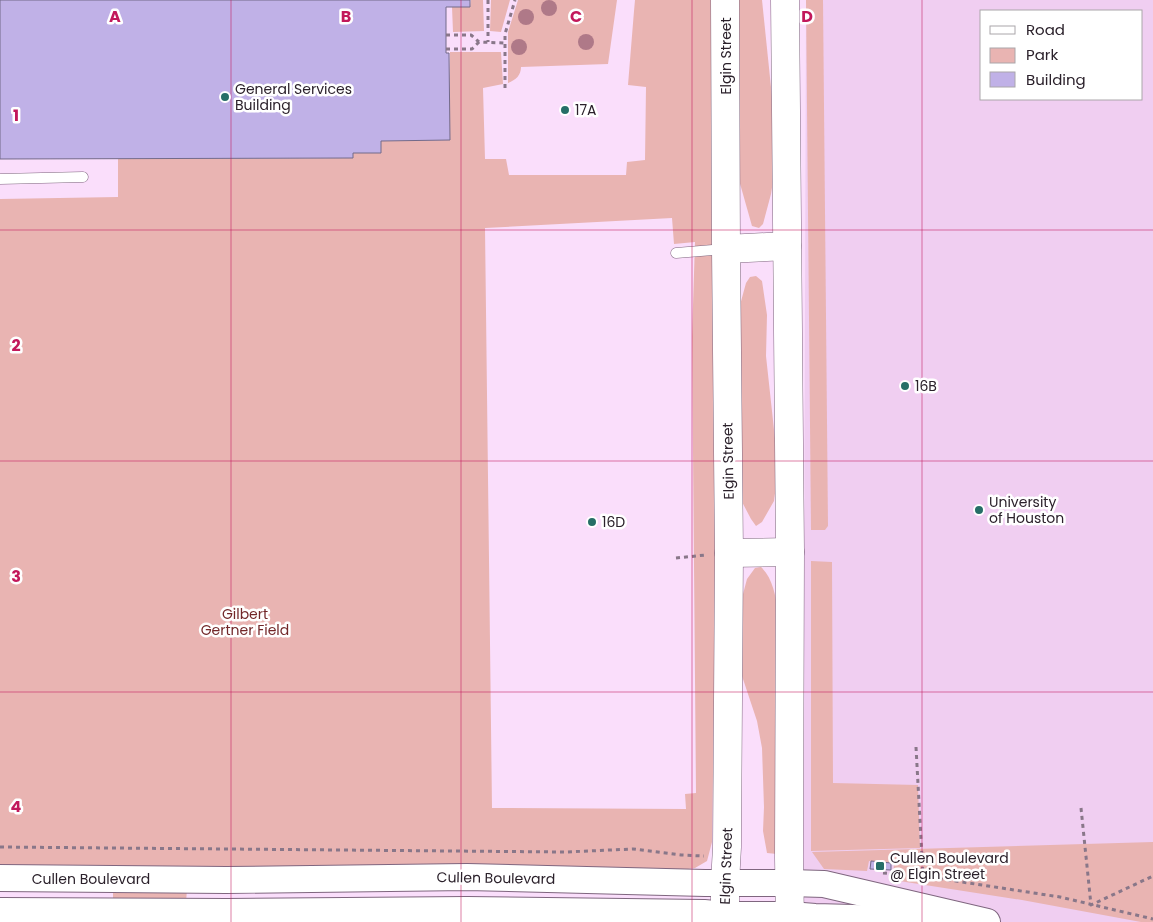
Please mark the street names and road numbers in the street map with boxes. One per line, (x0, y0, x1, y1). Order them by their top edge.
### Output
street label: Elgin Street (716, 17, 736, 95)
street label: Elgin Street (717, 422, 739, 500)
street label: Elgin Street (715, 827, 737, 905)
street label: Cullen Boulevard (436, 867, 556, 889)
street label: Cullen Boulevard (32, 869, 150, 889)

